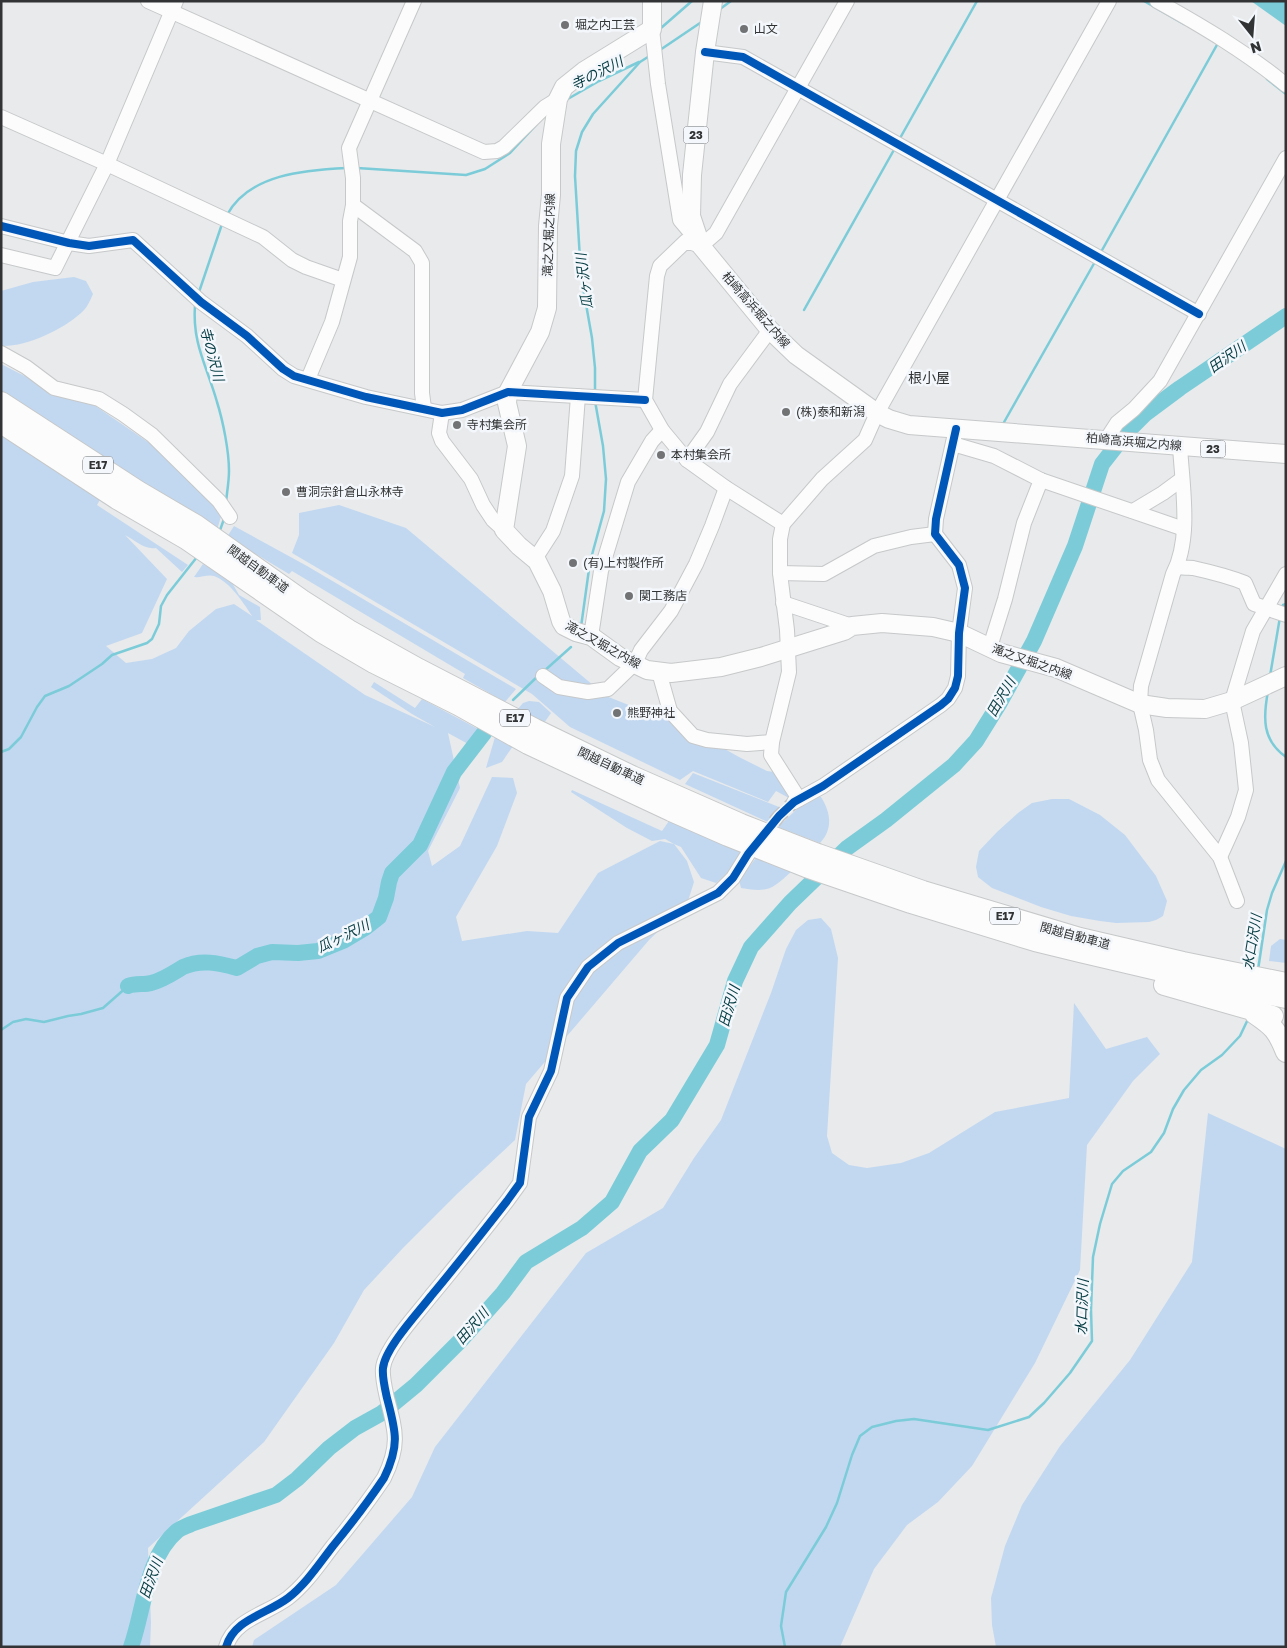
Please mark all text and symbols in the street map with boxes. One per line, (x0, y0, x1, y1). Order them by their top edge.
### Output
north arrow (1227, 10, 1277, 60)
place label: 堀之内工芸 (575, 17, 635, 32)
marker: 堀之内工芸 (559, 19, 571, 31)
place label: 山文 (754, 21, 778, 36)
marker: 山文 (738, 23, 750, 35)
text: N (1248, 38, 1264, 58)
water label: 寺の沢川 (568, 51, 627, 93)
road number: 23 (684, 126, 708, 144)
street label: 滝之又堀之内線 (540, 193, 557, 277)
water label: 瓜ヶ沢川 (571, 250, 595, 310)
street label: 柏崎高浜堀之内線 (719, 269, 794, 351)
water label: 寺の沢川 (197, 325, 228, 385)
water label: 田沢川 (1205, 336, 1250, 376)
district label: 根小屋 (908, 369, 950, 386)
place label: (株)泰和新潟 (796, 404, 865, 419)
marker: (株)泰和新潟 (780, 406, 792, 418)
place label: 寺村集会所 (467, 417, 527, 432)
marker: 寺村集会所 (451, 419, 463, 431)
street label: 柏崎高浜堀之内線 (1086, 430, 1183, 453)
road number: 23 (1200, 440, 1226, 458)
place label: 本村集会所 (671, 447, 731, 462)
marker: 本村集会所 (655, 449, 667, 461)
road number: E17 (83, 456, 113, 474)
place label: 曹洞宗針倉山永林寺 (296, 484, 404, 499)
marker: 曹洞宗針倉山永林寺 (280, 486, 292, 498)
street label: 関越自動車道 (225, 541, 292, 596)
place label: (有)上村製作所 (583, 555, 664, 570)
marker: (有)上村製作所 (567, 557, 579, 569)
place label: 関工務店 (639, 588, 687, 603)
marker: 関工務店 (623, 590, 635, 602)
street label: 滝之又堀之内線 (563, 618, 644, 671)
street label: 滝之又堀之内線 (990, 641, 1074, 682)
water label: 田沢川 (983, 673, 1019, 719)
place label: 熊野神社 (627, 705, 675, 720)
marker: 熊野神社 (611, 707, 623, 719)
road number: E17 (500, 710, 530, 726)
street label: 関越自動車道 (575, 744, 647, 788)
road number: E17 (990, 908, 1020, 924)
water label: 水口沢川 (1239, 911, 1265, 971)
water label: 瓜ヶ沢川 (314, 915, 373, 955)
street label: 関越自動車道 (1038, 919, 1112, 952)
water label: 田沢川 (715, 981, 743, 1028)
water label: 水口沢川 (1072, 1277, 1091, 1335)
water label: 田沢川 (451, 1303, 493, 1347)
water label: 田沢川 (135, 1553, 166, 1600)

